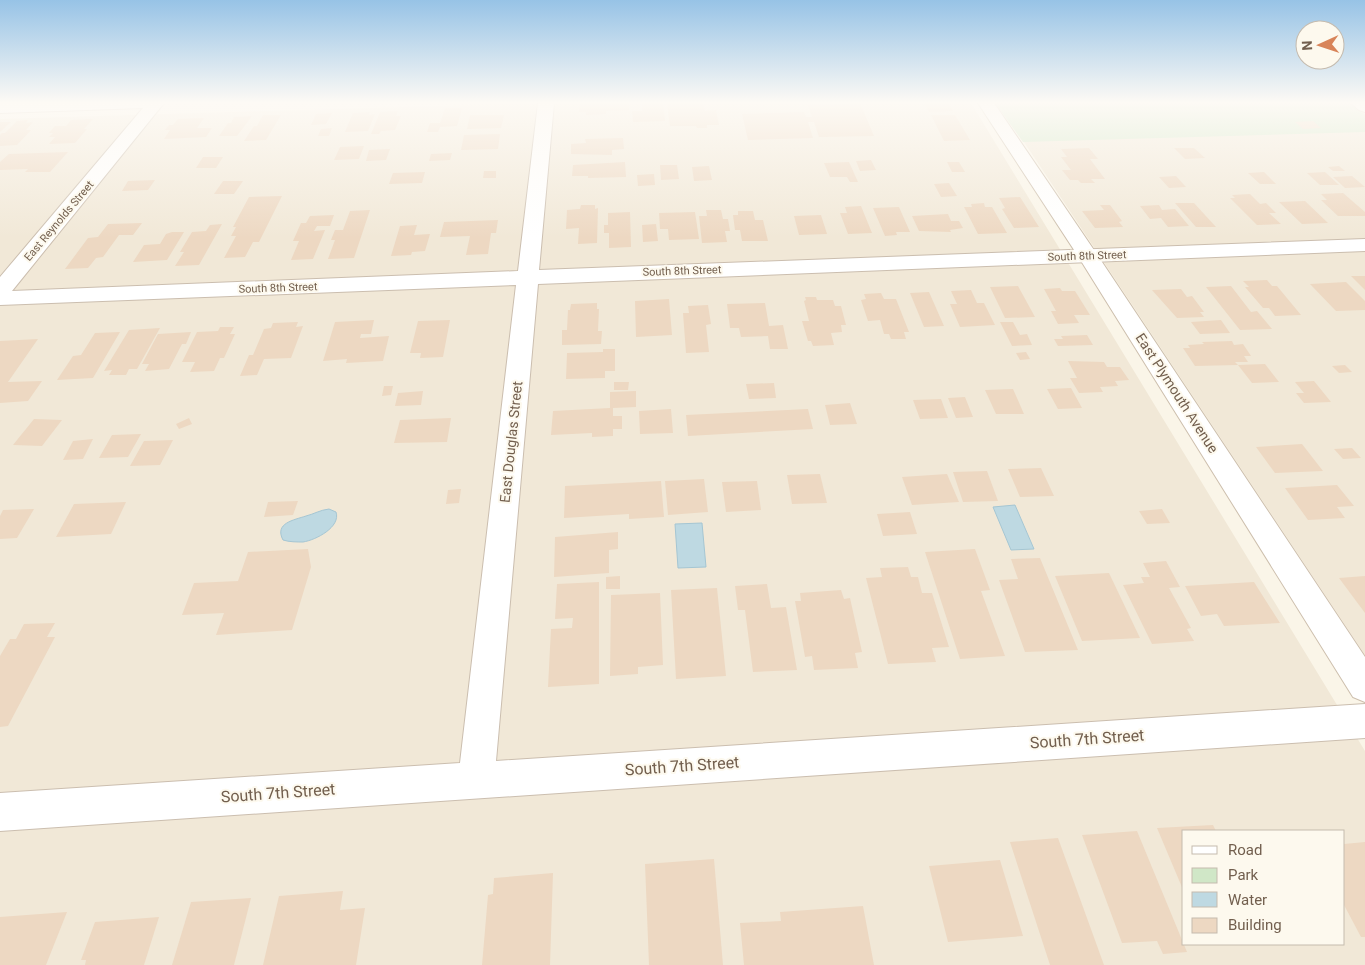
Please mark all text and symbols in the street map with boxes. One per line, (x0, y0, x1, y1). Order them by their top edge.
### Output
north arrow (1295, 20, 1345, 70)
text: N (1299, 40, 1315, 51)
street label: East Reynolds Street (22, 178, 97, 264)
street label: South 8th Street (1047, 248, 1127, 264)
street label: South 8th Street (642, 263, 722, 279)
street label: South 8th Street (238, 280, 318, 296)
street label: East Plymouth Avenue (1132, 330, 1222, 456)
street label: East Douglas Street (497, 380, 525, 504)
street label: South 7th Street (1029, 726, 1145, 752)
street label: South 7th Street (624, 753, 740, 779)
street label: South 7th Street (220, 780, 336, 806)
legend (1182, 830, 1345, 945)
text: Road (1228, 841, 1262, 859)
text: Park (1228, 866, 1259, 884)
text: Water (1228, 891, 1267, 909)
text: Building (1228, 916, 1282, 934)

